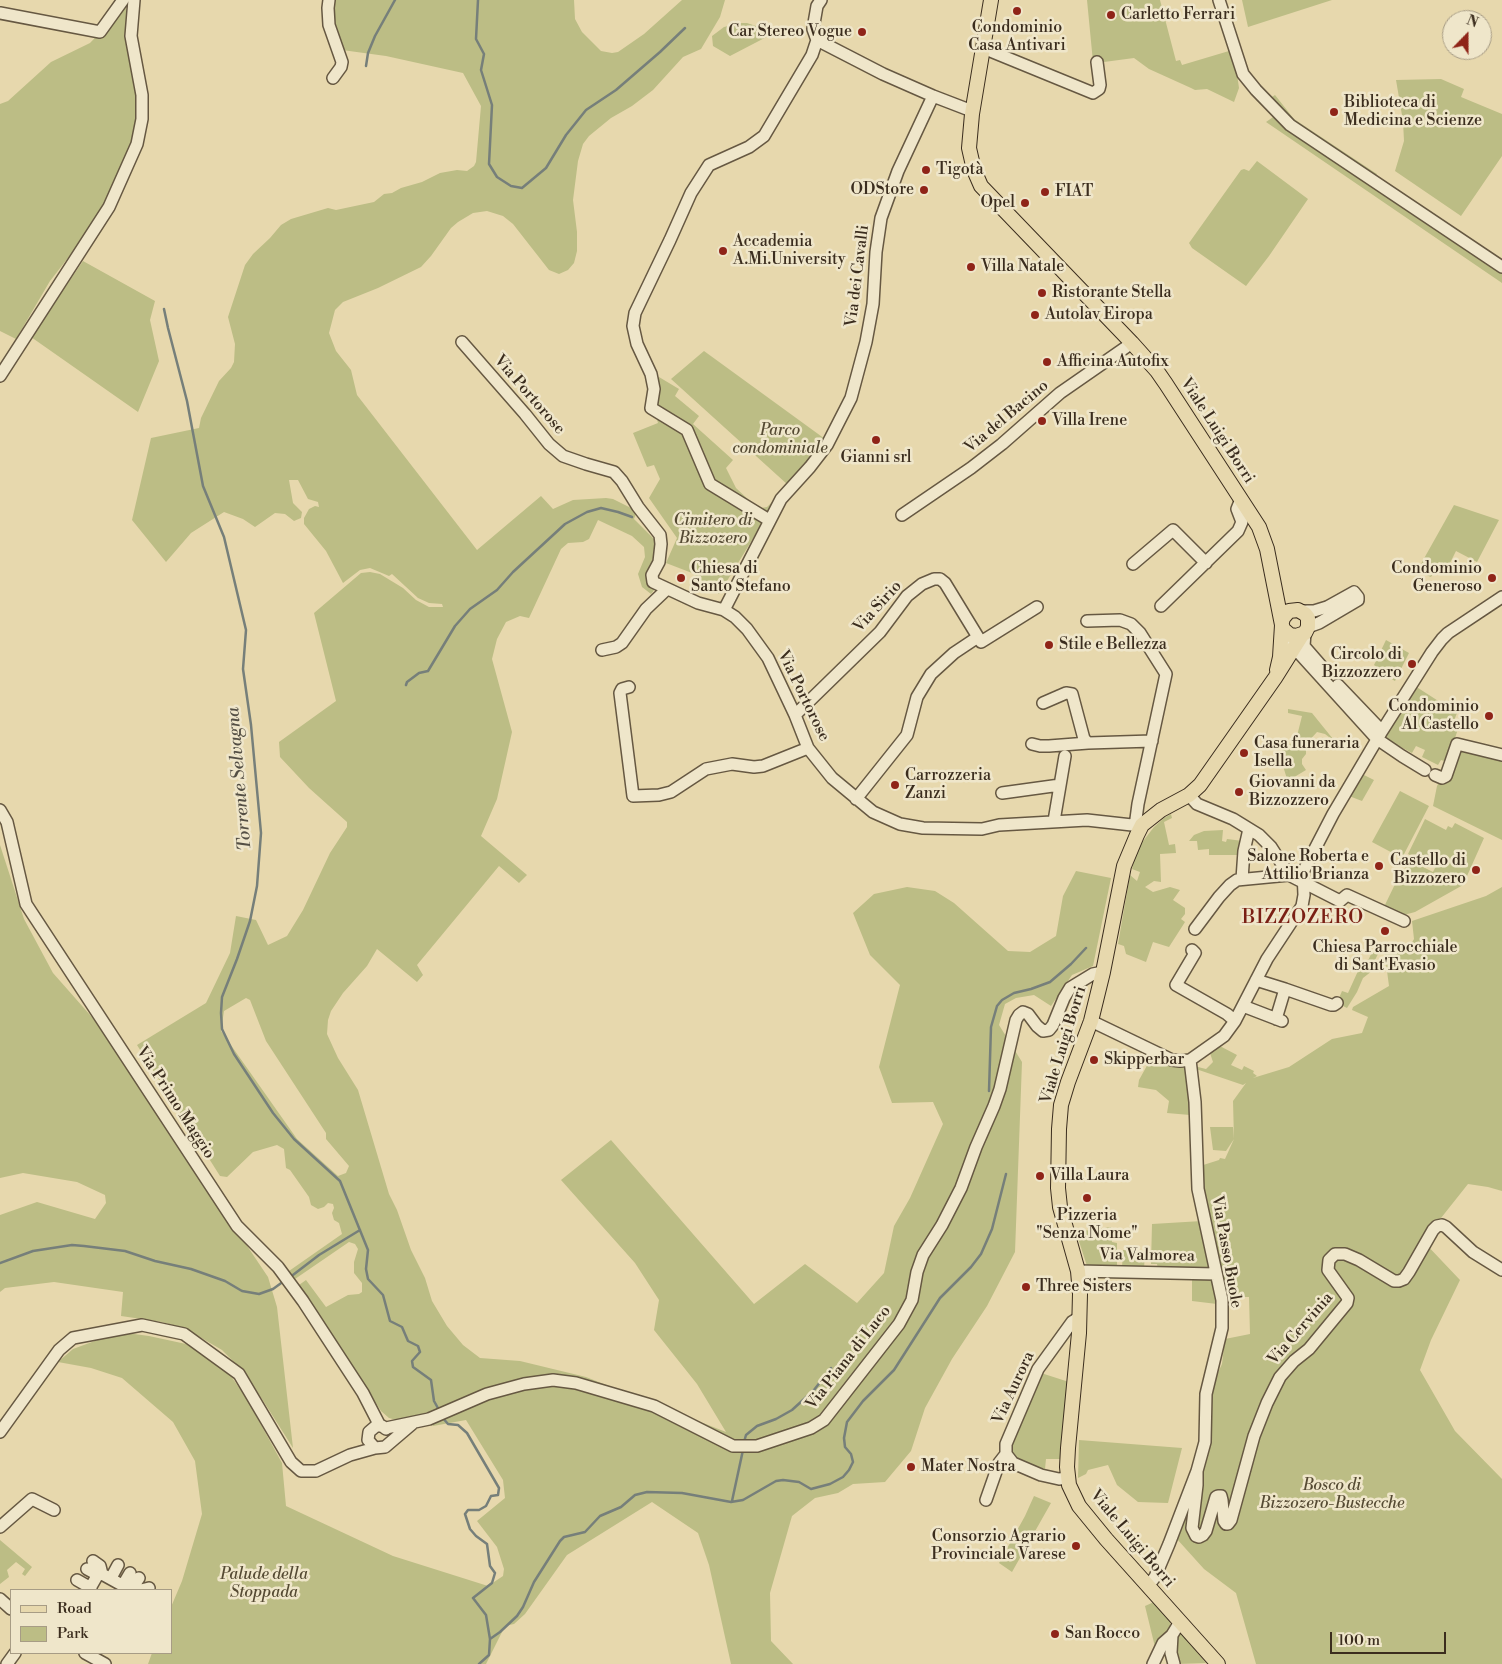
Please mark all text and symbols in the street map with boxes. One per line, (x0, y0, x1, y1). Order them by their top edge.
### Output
marker: Condominio Casa Antivari (1011, 5, 1023, 17)
place label: Carletto Ferrari (1121, 5, 1235, 25)
marker: Carletto Ferrari (1105, 9, 1117, 21)
north arrow (1442, 10, 1492, 60)
text: N (1464, 12, 1481, 32)
place label: Condominio Casa Antivari (968, 18, 1066, 56)
place label: Car Stereo Vogue (728, 22, 852, 42)
marker: Car Stereo Vogue (856, 26, 868, 38)
place label: Biblioteca di Medicina e Scienze (1344, 93, 1482, 131)
marker: Biblioteca di Medicina e Scienze (1328, 106, 1340, 118)
place label: Tigotà (936, 160, 984, 180)
marker: Tigotà (920, 164, 932, 176)
place label: ODStore (851, 180, 914, 200)
place label: FIAT (1055, 182, 1093, 202)
marker: ODStore (918, 184, 930, 196)
marker: FIAT (1039, 186, 1051, 198)
place label: Opel (980, 193, 1015, 213)
marker: Opel (1019, 197, 1031, 209)
street label: Via dei Cavalli (842, 224, 874, 328)
place label: Accademia A.Mi.University (733, 232, 846, 270)
marker: Accademia A.Mi.University (717, 245, 729, 257)
place label: Villa Natale (981, 257, 1064, 277)
marker: Villa Natale (965, 261, 977, 273)
place label: Ristorante Stella (1052, 283, 1172, 303)
marker: Ristorante Stella (1036, 287, 1048, 299)
place label: Autolav Eiropa (1045, 305, 1153, 325)
marker: Autolav Eiropa (1029, 309, 1041, 321)
street label: Via Portorose (489, 351, 569, 439)
place label: Afficina Autofix (1057, 352, 1169, 372)
marker: Afficina Autofix (1041, 356, 1053, 368)
street label: Viale Luigi Borri (1176, 375, 1258, 487)
street label: Via del Bacino (961, 376, 1053, 458)
place label: Villa Irene (1052, 411, 1127, 431)
marker: Villa Irene (1036, 415, 1048, 427)
park label: Parco condominiale (732, 421, 828, 459)
marker: Gianni srl (870, 434, 882, 446)
place label: Gianni srl (840, 448, 912, 468)
park label: Cimitero di Bizzozero (674, 511, 752, 549)
place label: Chiesa di Santo Stefano (691, 559, 791, 597)
place label: Condominio Generoso (1391, 559, 1482, 597)
marker: Chiesa di Santo Stefano (675, 572, 687, 584)
marker: Condominio Generoso (1486, 572, 1498, 584)
street label: Via Sirio (850, 577, 906, 637)
place label: Stile e Bellezza (1059, 635, 1167, 655)
marker: Stile e Bellezza (1043, 639, 1055, 651)
place label: Circolo di Bizzozzero (1322, 645, 1402, 683)
street label: Via Portorose (773, 647, 833, 745)
marker: Circolo di Bizzozzero (1406, 658, 1418, 670)
place label: Condominio Al Castello (1388, 697, 1479, 735)
water label: Torrente Selvagna (223, 706, 257, 852)
marker: Condominio Al Castello (1483, 710, 1495, 722)
place label: Casa funeraria Isella (1254, 734, 1360, 772)
marker: Casa funeraria Isella (1238, 747, 1250, 759)
place label: Carrozzeria Zanzi (905, 766, 991, 804)
place label: Giovanni da Bizzozzero (1249, 773, 1336, 811)
marker: Carrozzeria Zanzi (889, 779, 901, 791)
marker: Giovanni da Bizzozzero (1233, 786, 1245, 798)
place label: Salone Roberta e Attilio Brianza (1247, 847, 1369, 885)
place label: Castello di Bizzozero (1390, 851, 1466, 889)
marker: Salone Roberta e Attilio Brianza (1373, 860, 1385, 872)
marker: Castello di Bizzozero (1470, 864, 1482, 876)
district label: BIZZOZERO (1241, 907, 1365, 929)
marker: Chiesa Parrocchiale di Sant'Evasio (1379, 925, 1391, 937)
place label: Chiesa Parrocchiale di Sant'Evasio (1312, 938, 1458, 976)
street label: Viale Luigi Borri (1037, 984, 1091, 1106)
street label: Via Primo Maggio (132, 1043, 218, 1163)
place label: Skipperbar (1104, 1050, 1184, 1070)
marker: Skipperbar (1088, 1054, 1100, 1066)
place label: Villa Laura (1050, 1166, 1129, 1186)
marker: Villa Laura (1034, 1170, 1046, 1182)
marker: Pizzeria "Senza Nome" (1081, 1192, 1093, 1204)
street label: Via Passo Buole (1207, 1194, 1245, 1310)
place label: Pizzeria "Senza Nome" (1036, 1206, 1138, 1244)
street label: Via Valmorea (1099, 1246, 1195, 1266)
place label: Three Sisters (1036, 1277, 1132, 1297)
marker: Three Sisters (1020, 1281, 1032, 1293)
street label: Via Cervinia (1264, 1289, 1338, 1369)
street label: Via Piana di Luco (802, 1302, 896, 1414)
street label: Via Aurora (989, 1349, 1039, 1427)
place label: Mater Nostra (921, 1457, 1016, 1477)
marker: Mater Nostra (905, 1461, 917, 1473)
park label: Bosco di Bizzozero-Bustecche (1260, 1476, 1404, 1514)
street label: Viale Luigi Borri (1085, 1486, 1179, 1592)
place label: Consorzio Agrario Provinciale Varese (931, 1527, 1066, 1565)
marker: Consorzio Agrario Provinciale Varese (1070, 1540, 1082, 1552)
park label: Palude della Stoppada (220, 1565, 308, 1603)
legend (10, 1589, 172, 1654)
text: Road (57, 1599, 92, 1618)
scale bar (1332, 1622, 1448, 1654)
text: Park (57, 1624, 88, 1643)
place label: San Rocco (1065, 1624, 1140, 1644)
marker: San Rocco (1049, 1628, 1061, 1640)
text: 100 m (1338, 1631, 1380, 1650)

